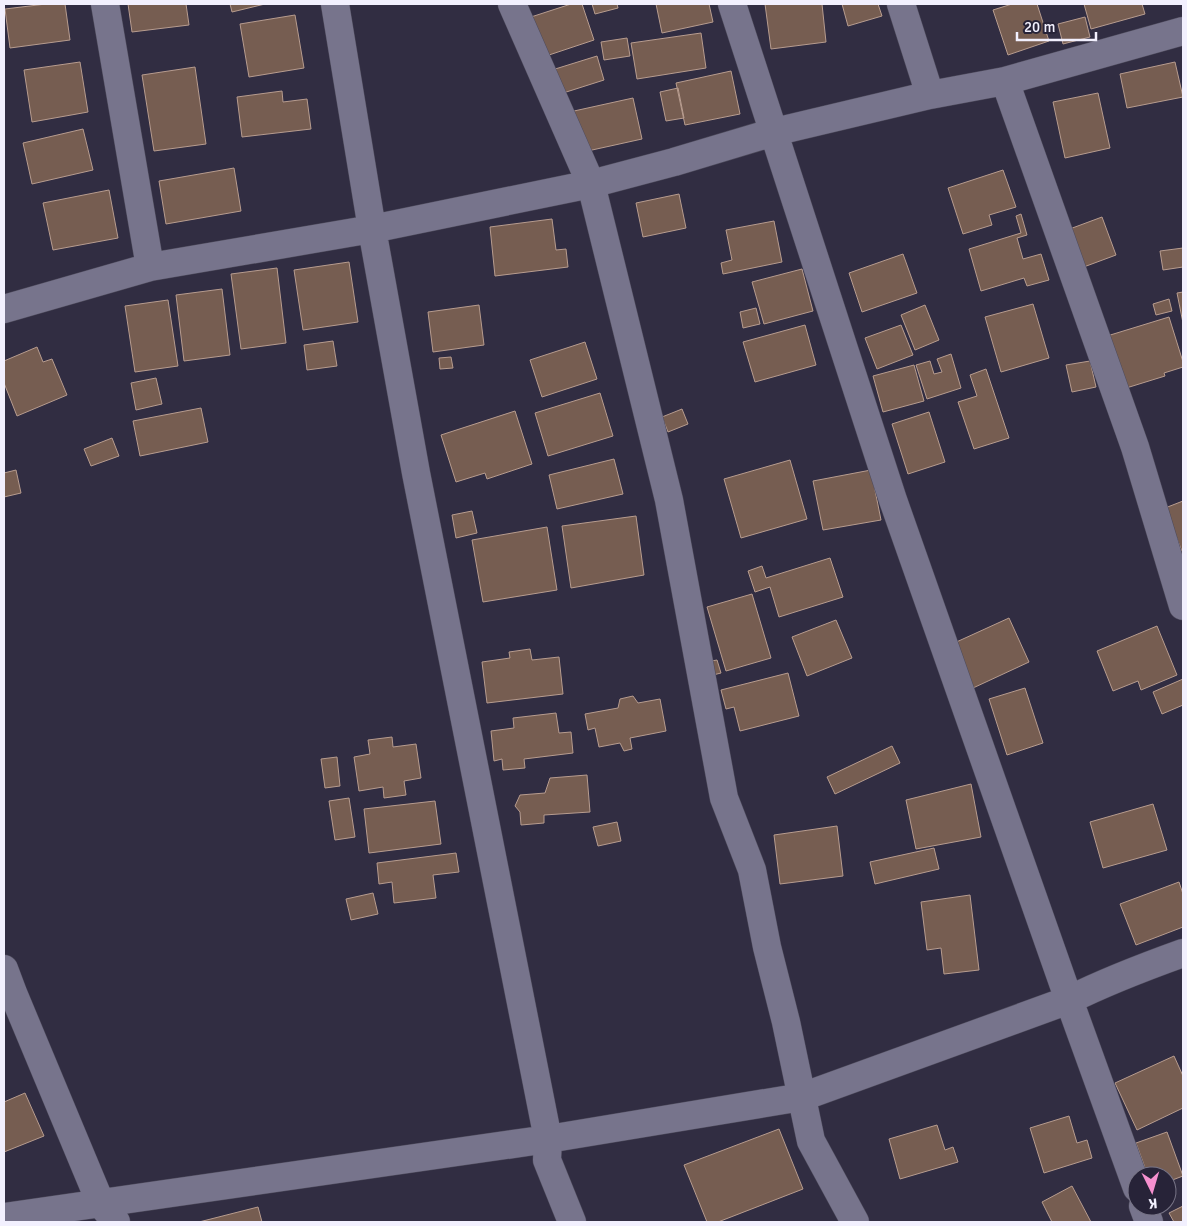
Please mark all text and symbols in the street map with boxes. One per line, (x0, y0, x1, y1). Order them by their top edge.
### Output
scale bar (1017, 10, 1096, 42)
text: 20 m (1024, 18, 1055, 36)
north arrow (1127, 1166, 1177, 1216)
text: K (1148, 1195, 1158, 1212)

